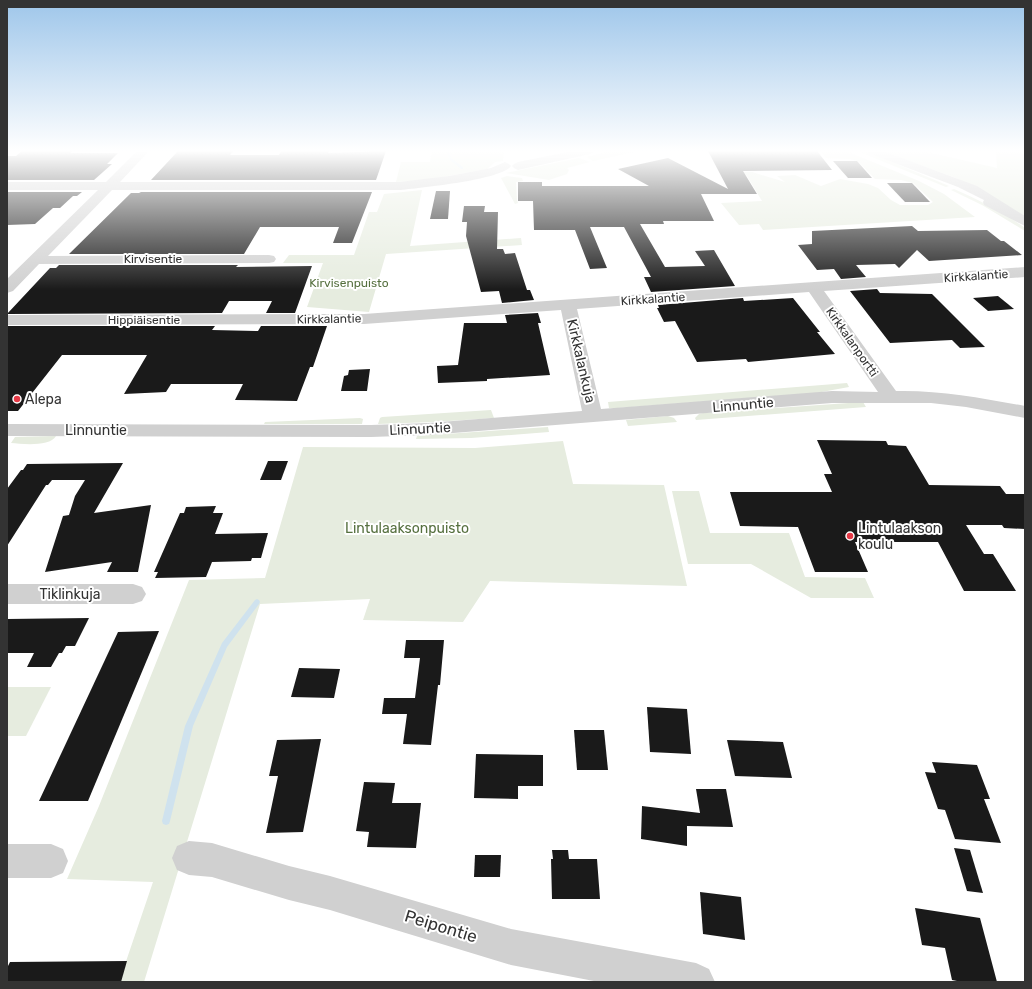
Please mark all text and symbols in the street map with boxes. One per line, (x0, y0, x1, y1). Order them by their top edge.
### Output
street label: Kirvisentie (124, 252, 183, 266)
street label: Kirkkalantie (943, 267, 1009, 285)
park label: Kirvisenpuisto (309, 276, 389, 290)
street label: Kirkkalantie (620, 290, 686, 308)
street label: Kirkkalanportti (823, 305, 881, 379)
street label: Kirkkalantie (297, 311, 362, 327)
street label: Hippiäisentie (108, 313, 181, 327)
street label: Kirkkalankuja (563, 317, 599, 405)
place label: Alepa (25, 391, 62, 408)
marker: Alepa (12, 394, 22, 404)
street label: Linnuntie (711, 394, 775, 416)
street label: Linnuntie (389, 419, 451, 439)
street label: Linnuntie (65, 422, 127, 439)
park label: Lintulaaksonpuisto (345, 520, 469, 537)
place label: Lintulaakson koulu (858, 520, 941, 553)
marker: Lintulaakson koulu (845, 531, 855, 541)
street label: Tiklinkuja (40, 586, 100, 603)
street label: Peipontie (402, 906, 480, 946)

